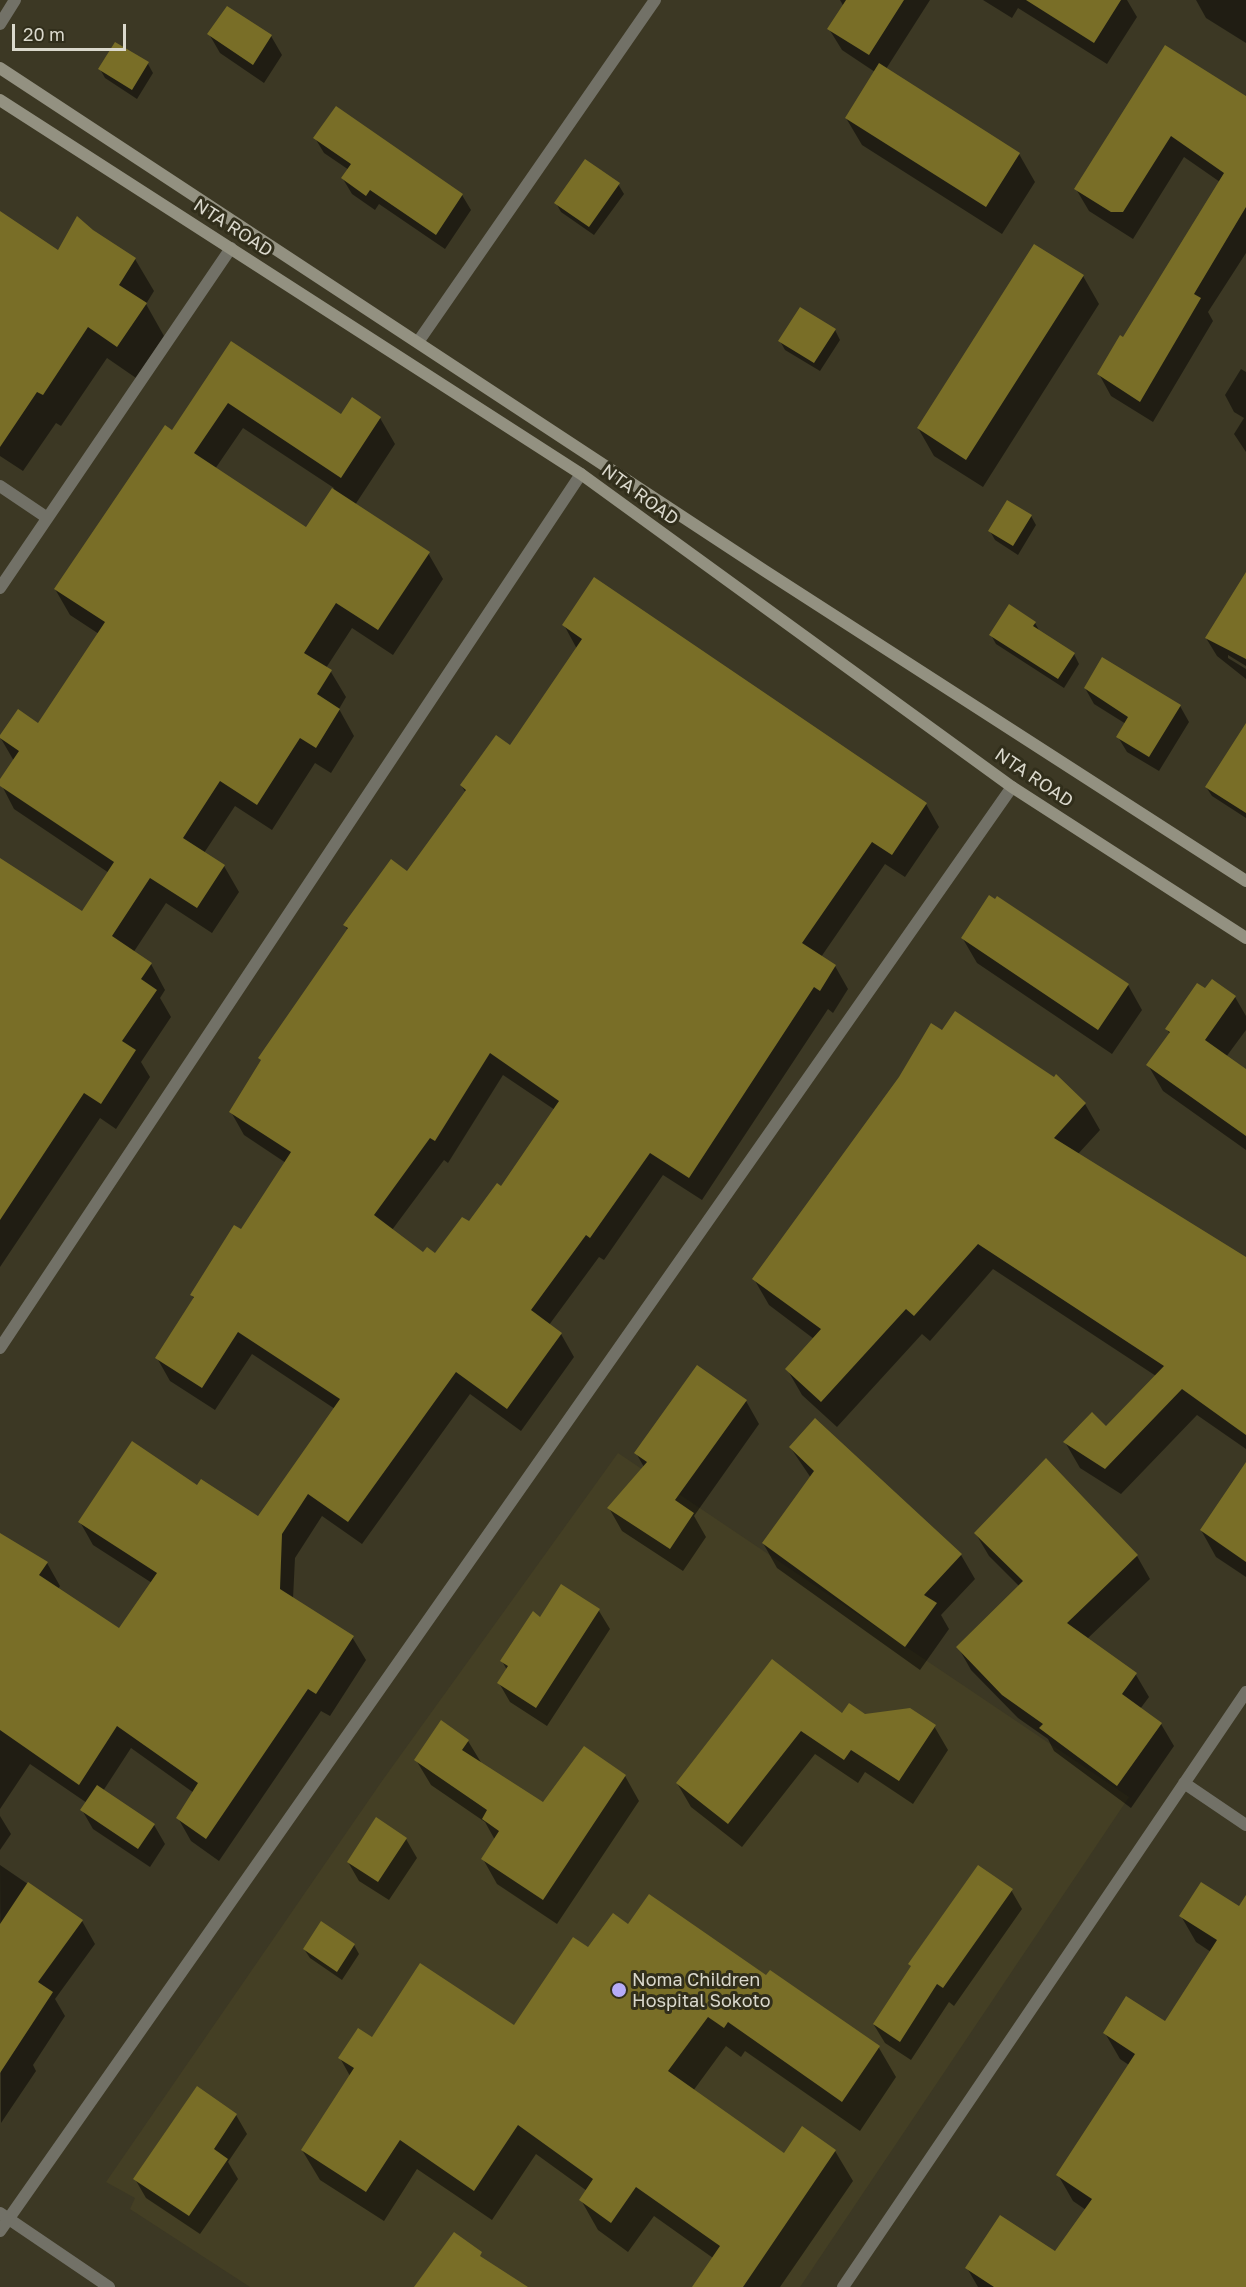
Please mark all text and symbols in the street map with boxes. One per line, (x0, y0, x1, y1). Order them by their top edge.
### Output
scale bar (15, 12, 129, 50)
text: 20 m (23, 23, 65, 45)
street label: NTA ROAD (189, 194, 277, 262)
street label: NTA ROAD (597, 460, 683, 530)
street label: NTA ROAD (991, 744, 1077, 812)
place label: Noma Children Hospital Sokoto (632, 1969, 770, 2012)
marker: Noma Children Hospital Sokoto (610, 1981, 628, 1999)

